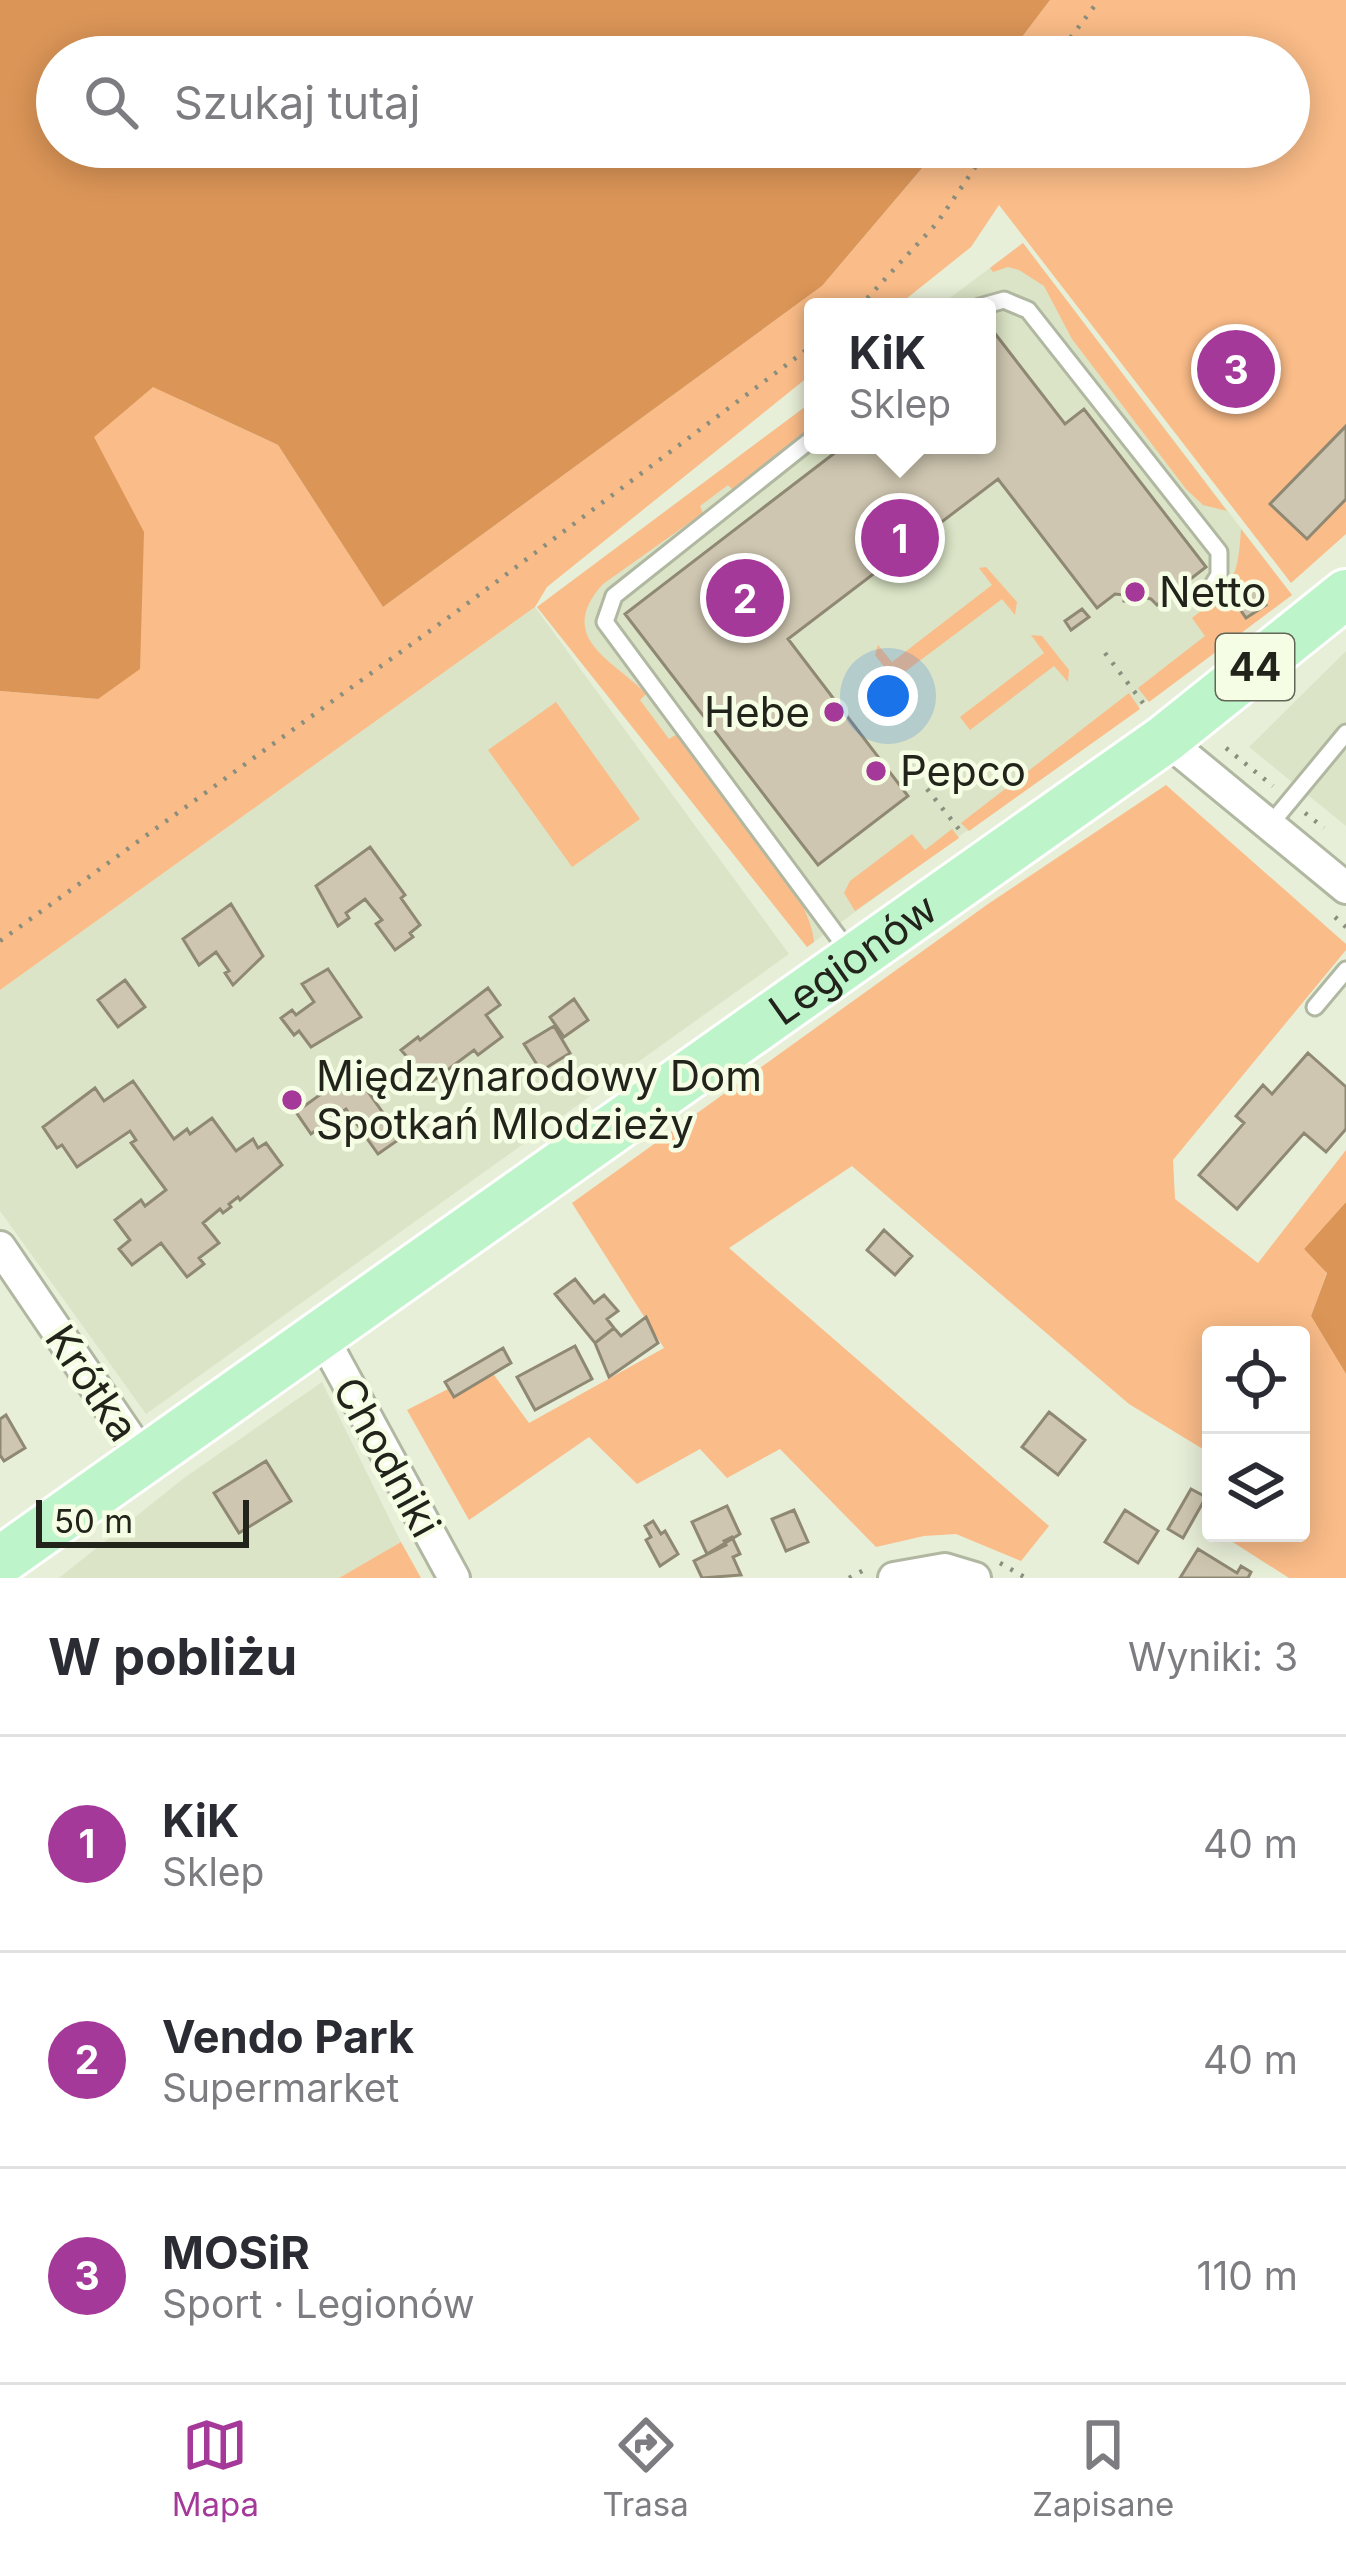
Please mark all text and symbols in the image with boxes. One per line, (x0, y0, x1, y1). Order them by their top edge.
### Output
search box (36, 36, 1310, 168)
icon: search (78, 69, 144, 135)
text: Szukaj tutaj (174, 75, 420, 130)
popup (804, 298, 996, 454)
pin: 3 (1197, 324, 1275, 414)
text: KiK (849, 325, 926, 380)
text: Sklep (849, 380, 951, 427)
pin: 1 (861, 493, 939, 583)
pin: 2 (706, 553, 784, 643)
place label: Netto (1159, 566, 1266, 617)
marker: Netto (1122, 579, 1148, 605)
road number: 44 (1216, 634, 1294, 700)
your location (858, 666, 918, 726)
place label: Hebe (704, 686, 810, 737)
marker: Hebe (821, 699, 847, 725)
place label: Pepco (900, 745, 1026, 796)
marker: Pepco (863, 758, 889, 784)
street label: Legionów (759, 882, 946, 1035)
place label: Międzynarodowy Dom Spotkań Mlodzieży (316, 1050, 762, 1149)
marker: Międzynarodowy Dom Spotkań Mlodzieży (279, 1087, 305, 1113)
street label: Krótka (35, 1315, 150, 1450)
map controls (1202, 1326, 1310, 1542)
button: locate (1202, 1326, 1310, 1434)
street label: Chodniki (323, 1368, 452, 1545)
button: layers (1202, 1434, 1310, 1542)
scale bar (36, 1494, 249, 1547)
text: 50 m (54, 1501, 133, 1541)
text: W pobliżu (48, 1626, 297, 1687)
text: Wyniki: 3 (1128, 1633, 1298, 1680)
text: KiK (162, 1793, 239, 1848)
text: 1 (79, 1820, 95, 1867)
text: 40 m (1203, 1820, 1298, 1867)
text: Sklep (162, 1848, 265, 1895)
text: Vendo Park (162, 2009, 414, 2064)
text: 2 (75, 2036, 99, 2083)
text: 40 m (1203, 2036, 1298, 2083)
text: Supermarket (162, 2064, 399, 2111)
text: MOSiR (162, 2225, 310, 2280)
text: 3 (74, 2252, 100, 2299)
text: 110 m (1197, 2252, 1298, 2299)
text: Sport · Legionów (162, 2280, 475, 2327)
tab: Mapa (172, 2412, 259, 2524)
tab: Trasa (602, 2412, 689, 2524)
tab: Zapisane (1032, 2412, 1174, 2524)

